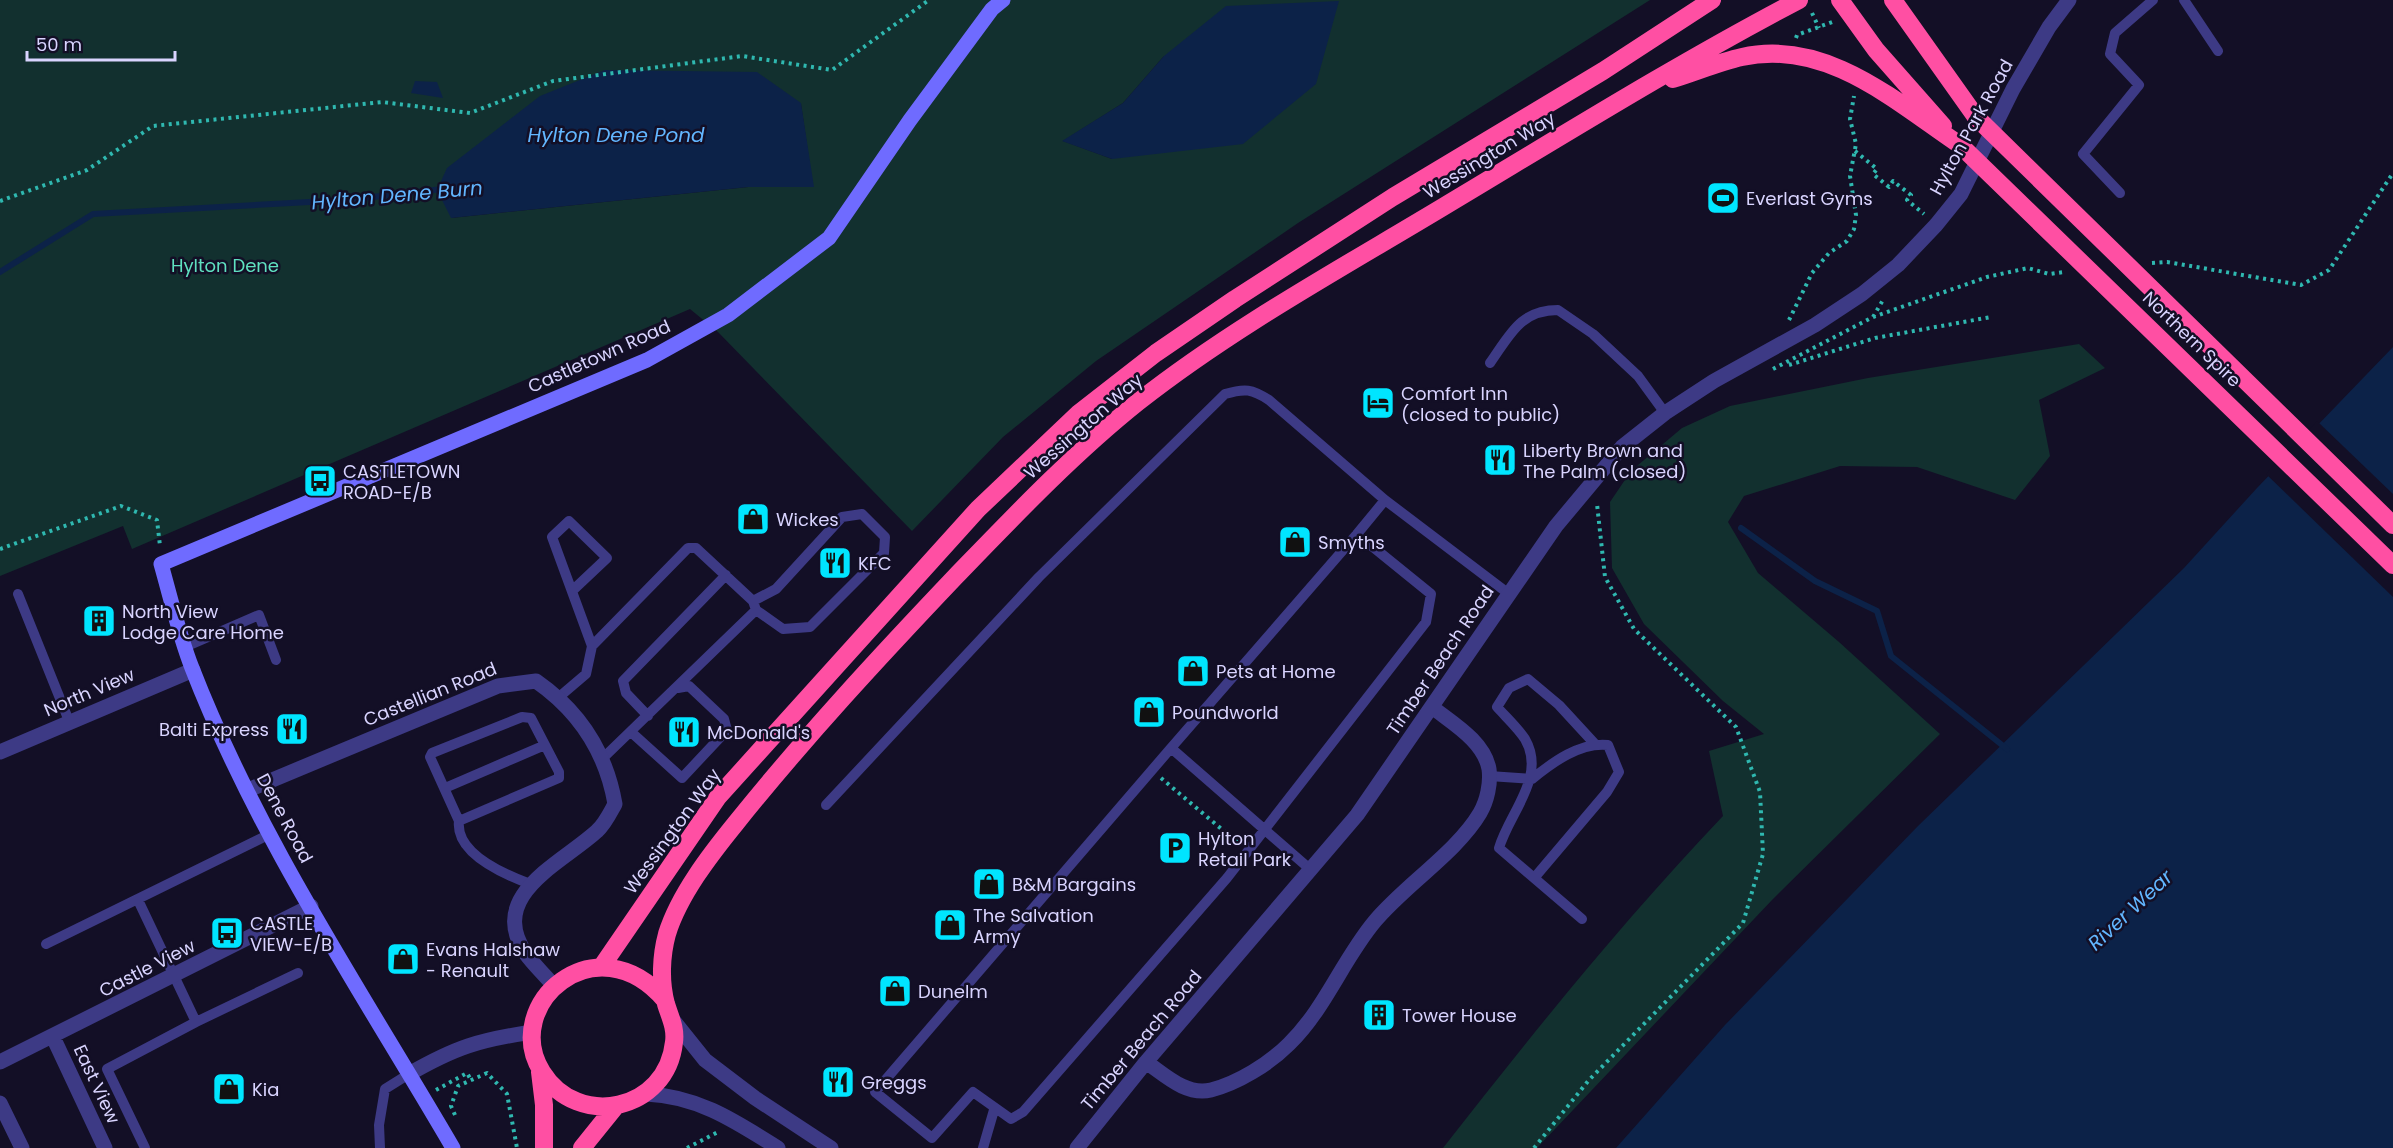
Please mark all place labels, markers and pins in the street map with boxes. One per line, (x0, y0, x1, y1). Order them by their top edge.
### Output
sports icon: Everlast Gyms (1705, 180, 1741, 216)
place label: Everlast Gyms (1746, 186, 1873, 211)
place label: Comfort Inn (closed to public) (1401, 381, 1560, 427)
hotel icon: Comfort Inn (closed to public) (1360, 385, 1396, 421)
place label: Liberty Brown and The Palm (closed) (1523, 438, 1687, 484)
restaurant icon: Liberty Brown and The Palm (closed) (1482, 442, 1518, 478)
place label: CASTLETOWN ROAD-E/B (343, 459, 460, 505)
bus stop icon: CASTLETOWN ROAD-E/B (302, 463, 338, 499)
shop icon: Wickes (735, 501, 771, 537)
place label: Wickes (776, 507, 839, 532)
shop icon: Smyths (1277, 524, 1313, 560)
place label: Smyths (1318, 530, 1385, 555)
restaurant icon: KFC (817, 545, 853, 581)
place label: KFC (858, 551, 892, 576)
place label: North View Lodge Care Home (122, 599, 284, 645)
building icon: North View Lodge Care Home (81, 603, 117, 639)
shop icon: Pets at Home (1175, 653, 1211, 689)
place label: Pets at Home (1216, 659, 1336, 684)
shop icon: Poundworld (1131, 694, 1167, 730)
place label: Poundworld (1172, 700, 1279, 725)
restaurant icon: Balti Express (274, 711, 310, 747)
restaurant icon: McDonald's (666, 714, 702, 750)
place label: Balti Express (159, 717, 269, 742)
place label: McDonald's (707, 720, 810, 745)
place label: Hylton Retail Park (1198, 826, 1292, 872)
parking icon: Hylton Retail Park (1157, 830, 1193, 866)
shop icon: B&M Bargains (971, 866, 1007, 902)
place label: B&M Bargains (1012, 872, 1136, 897)
place label: The Salvation Army (973, 903, 1094, 949)
shop icon: The Salvation Army (932, 907, 968, 943)
place label: CASTLE VIEW-E/B (250, 911, 332, 957)
bus stop icon: CASTLE VIEW-E/B (209, 915, 245, 951)
place label: Evans Halshaw - Renault (426, 937, 560, 983)
shop icon: Evans Halshaw - Renault (385, 941, 421, 977)
shop icon: Dunelm (877, 973, 913, 1009)
place label: Dunelm (918, 979, 988, 1004)
building icon: Tower House (1361, 997, 1397, 1033)
place label: Tower House (1402, 1003, 1517, 1028)
restaurant icon: Greggs (820, 1064, 856, 1100)
place label: Greggs (861, 1070, 927, 1095)
shop icon: Kia (211, 1071, 247, 1107)
place label: Kia (252, 1077, 279, 1102)

